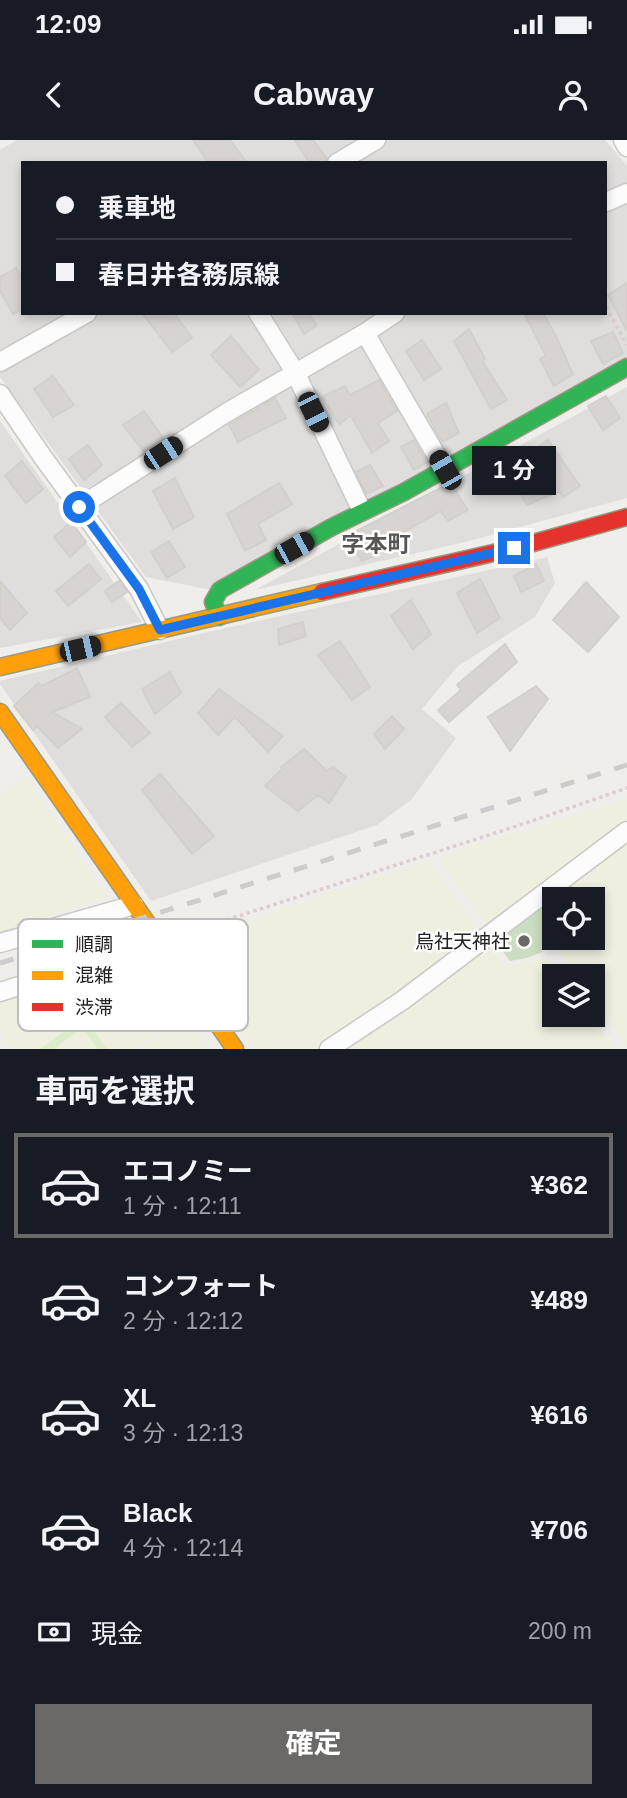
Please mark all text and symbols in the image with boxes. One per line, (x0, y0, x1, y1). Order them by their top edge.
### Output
text: 12:09 (35, 9, 102, 39)
icon: back (35, 76, 73, 114)
text: Cabway (253, 76, 374, 112)
icon: person (554, 76, 592, 114)
text: 乗車地 (98, 193, 176, 223)
text: 春日井各務原線 (98, 260, 280, 290)
car (295, 389, 332, 435)
car (140, 433, 187, 473)
callout: 1 分 (472, 446, 556, 496)
car (426, 447, 465, 493)
text: 1 分 (493, 457, 535, 483)
route start (63, 491, 95, 523)
car (271, 529, 318, 567)
district label: 字本町 (342, 531, 411, 557)
route end (498, 532, 530, 564)
car (58, 634, 103, 664)
map controls (542, 887, 605, 1027)
button: locate (542, 887, 605, 950)
legend (18, 919, 248, 1031)
place label: 烏社天神社 (415, 931, 510, 952)
marker: 烏社天神社 (516, 933, 532, 949)
text: 順調 (75, 934, 113, 955)
button: layers (542, 964, 605, 1027)
text: 混雑 (75, 965, 113, 986)
text: 渋滞 (75, 997, 113, 1018)
text: 車両を選択 (35, 1073, 195, 1109)
icon: car (39, 1154, 102, 1217)
text: エコノミー (123, 1156, 253, 1186)
text: ¥362 (530, 1170, 588, 1200)
text: 1 分 · 12:11 (123, 1193, 241, 1219)
icon: car (39, 1269, 102, 1332)
text: コンフォート (123, 1271, 278, 1301)
text: ¥489 (530, 1285, 588, 1315)
text: 2 分 · 12:12 (123, 1308, 243, 1334)
text: XL (123, 1383, 156, 1413)
icon: car (39, 1384, 102, 1447)
text: ¥616 (530, 1400, 588, 1430)
text: 3 分 · 12:13 (123, 1420, 243, 1446)
text: Black (123, 1498, 192, 1528)
icon: car (39, 1499, 102, 1562)
text: ¥706 (530, 1515, 588, 1545)
text: 4 分 · 12:14 (123, 1535, 243, 1561)
icon: cash (35, 1613, 73, 1651)
text: 200 m (528, 1618, 592, 1644)
text: 現金 (91, 1619, 143, 1649)
button: 確定 (35, 1704, 592, 1784)

